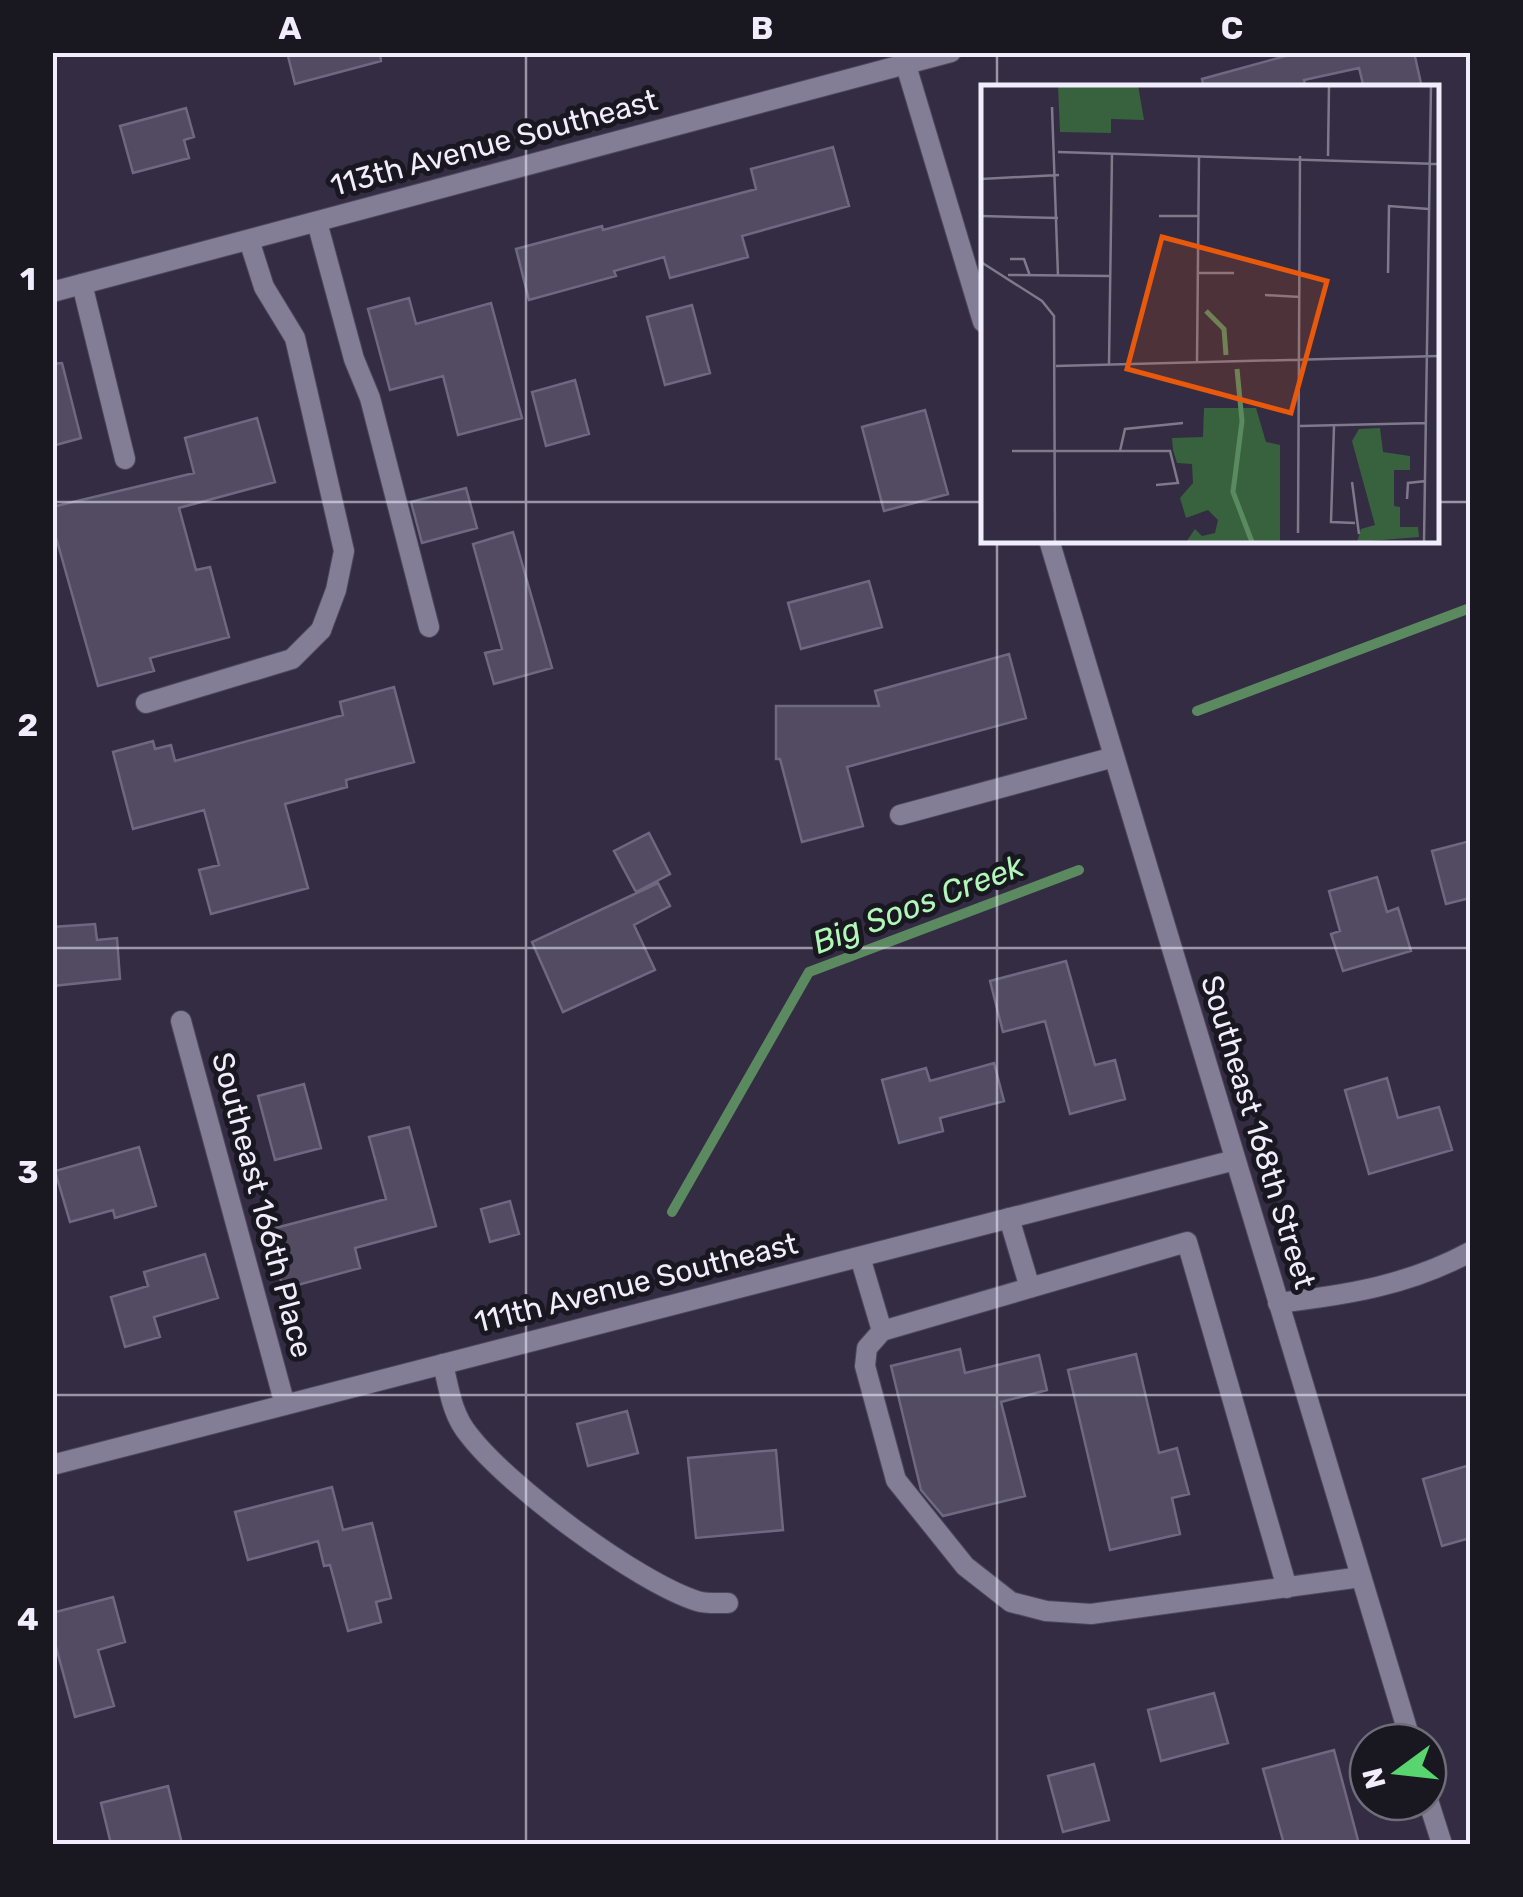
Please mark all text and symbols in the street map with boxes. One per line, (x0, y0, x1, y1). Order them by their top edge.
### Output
text: A (279, 9, 302, 47)
text: B (751, 9, 773, 47)
text: C (1221, 9, 1243, 47)
street label: 113th Avenue Southeast (327, 82, 662, 204)
inset map (981, 85, 1438, 542)
text: 1 (20, 260, 36, 298)
text: 2 (18, 706, 38, 744)
water label: Big Soos Creek (807, 846, 1029, 962)
street label: Southeast 168th Street (1193, 971, 1323, 1293)
street label: Southeast 166th Place (204, 1048, 320, 1362)
text: 3 (17, 1153, 39, 1191)
street label: 111th Avenue Southeast (471, 1225, 802, 1341)
text: 4 (17, 1600, 39, 1638)
north arrow (1348, 1722, 1448, 1822)
text: N (1356, 1764, 1393, 1792)

